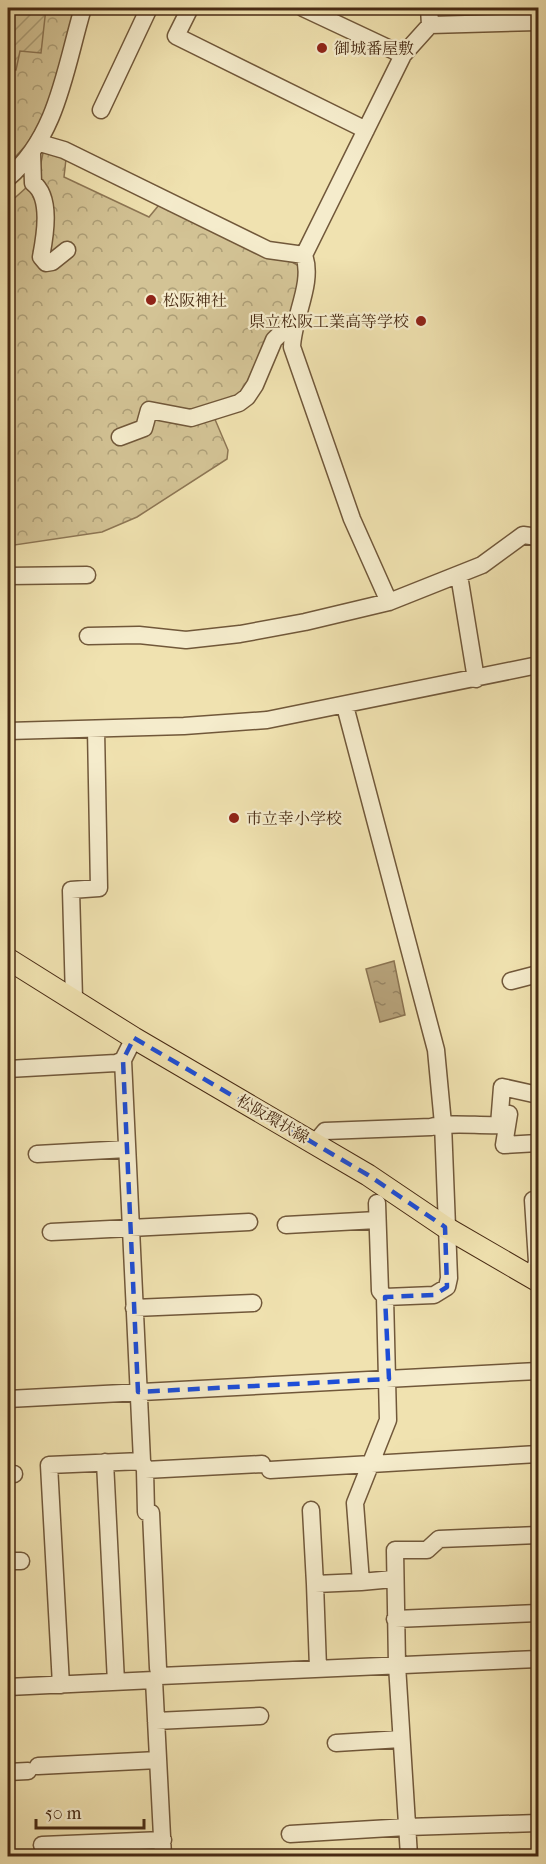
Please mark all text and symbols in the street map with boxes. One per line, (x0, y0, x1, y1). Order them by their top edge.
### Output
place label: 御城番屋敷 (334, 39, 414, 58)
marker: 御城番屋敷 (315, 41, 329, 55)
place label: 松阪神社 (163, 291, 227, 310)
marker: 松阪神社 (144, 293, 158, 307)
place label: 県立松阪工業高等学校 (249, 312, 409, 331)
marker: 県立松阪工業高等学校 (414, 314, 428, 328)
place label: 市立幸小学校 (246, 809, 342, 828)
marker: 市立幸小学校 (227, 811, 241, 825)
street label: 松阪環状線 (234, 1091, 312, 1147)
scale bar (36, 1792, 144, 1830)
text: 50 m (45, 1803, 82, 1824)

